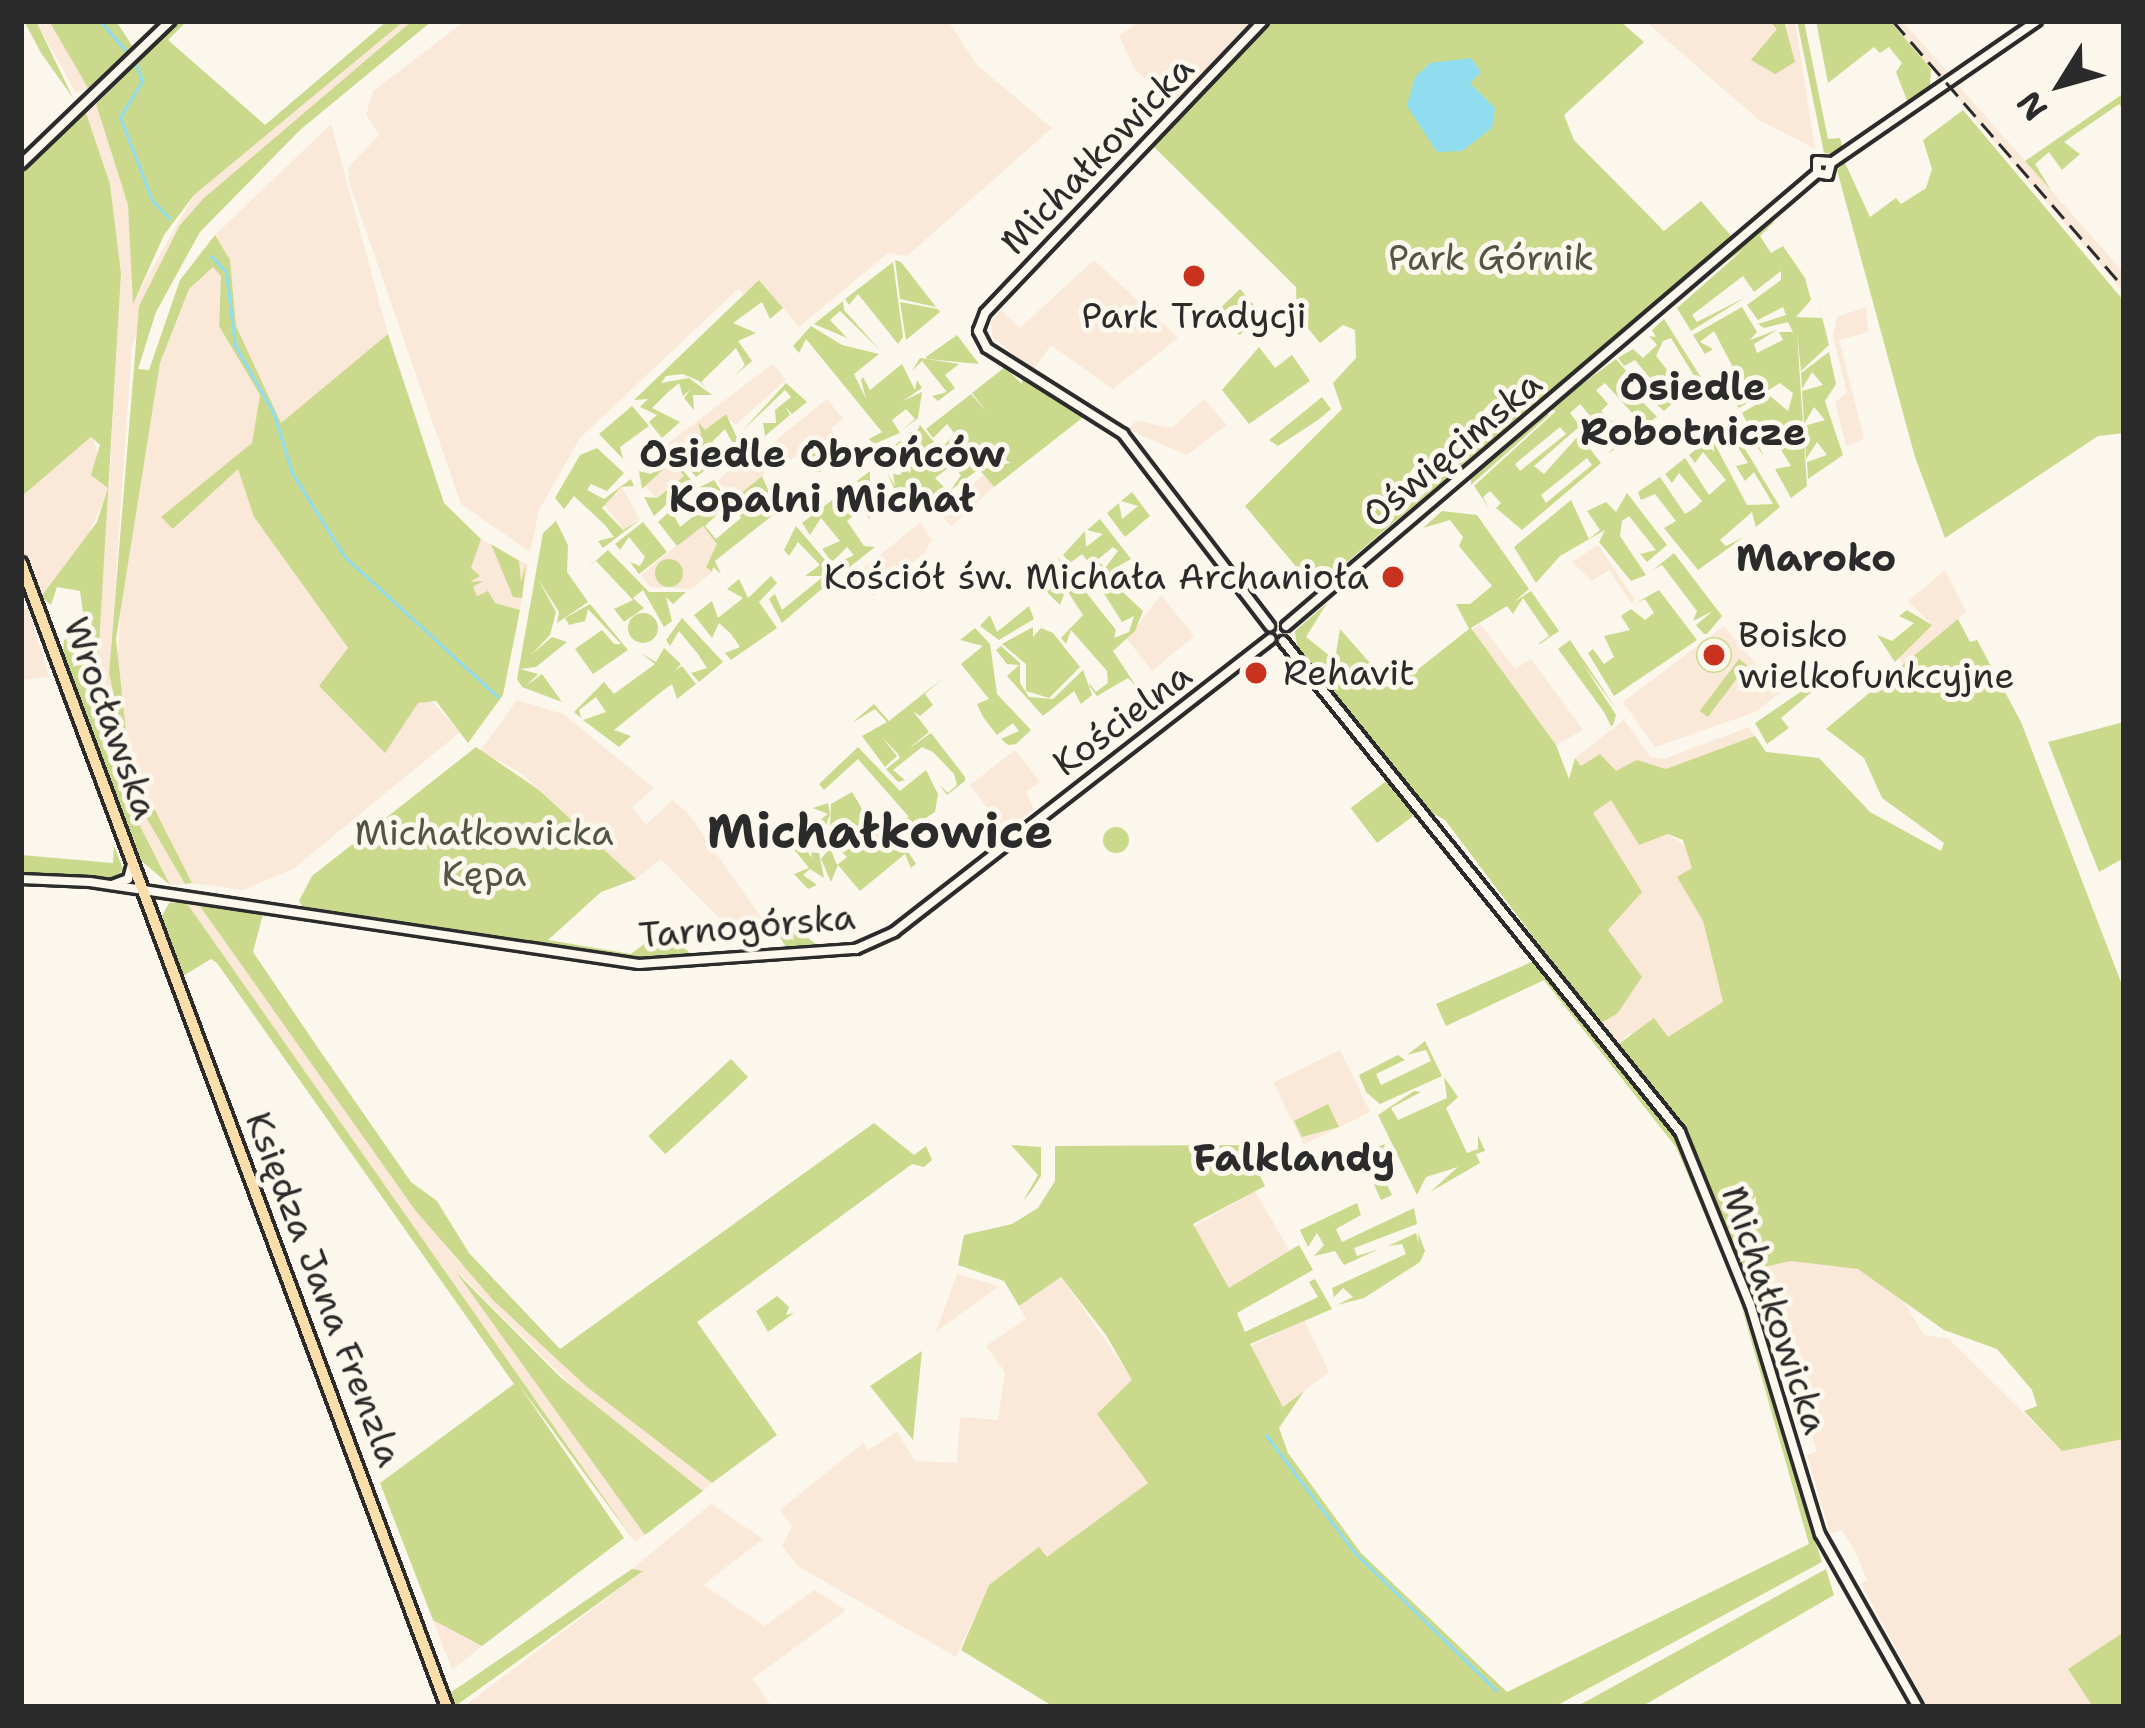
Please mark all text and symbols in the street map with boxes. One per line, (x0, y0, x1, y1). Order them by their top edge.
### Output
north arrow (2001, 24, 2121, 144)
street label: Michałkowicka (991, 47, 1203, 263)
text: N (2006, 82, 2058, 130)
park label: Park Górnik (1388, 236, 1594, 280)
marker: Park Tradycji (1181, 263, 1207, 289)
place label: Park Tradycji (1081, 294, 1307, 338)
street label: Oświęcimska (1354, 362, 1550, 536)
district label: Osiedle Robotnicze (1580, 364, 1806, 455)
district label: Osiedle Obrońców Kopalni Michał (639, 431, 1005, 522)
district label: Maroko (1736, 534, 1896, 580)
place label: Kościół św. Michała Archanioła (823, 555, 1369, 599)
marker: Kościół św. Michała Archanioła (1380, 564, 1406, 590)
street label: Wrocławska (54, 611, 168, 825)
place label: Boisko wielkofunkcyjne (1738, 612, 2015, 697)
marker: Boisko wielkofunkcyjne (1701, 642, 1727, 668)
place label: Rehavit (1283, 651, 1415, 695)
street label: Kościelna (1044, 653, 1200, 785)
marker: Rehavit (1240, 657, 1272, 689)
district label: Michałkowice (707, 803, 1053, 861)
park label: Michałkowicka Kępa (354, 810, 614, 895)
street label: Tarnogórska (637, 895, 857, 957)
street label: Księdza Jana Frenzla (236, 1106, 412, 1472)
district label: Falklandy (1193, 1134, 1395, 1180)
street label: Michałkowicka (1712, 1180, 1838, 1440)

